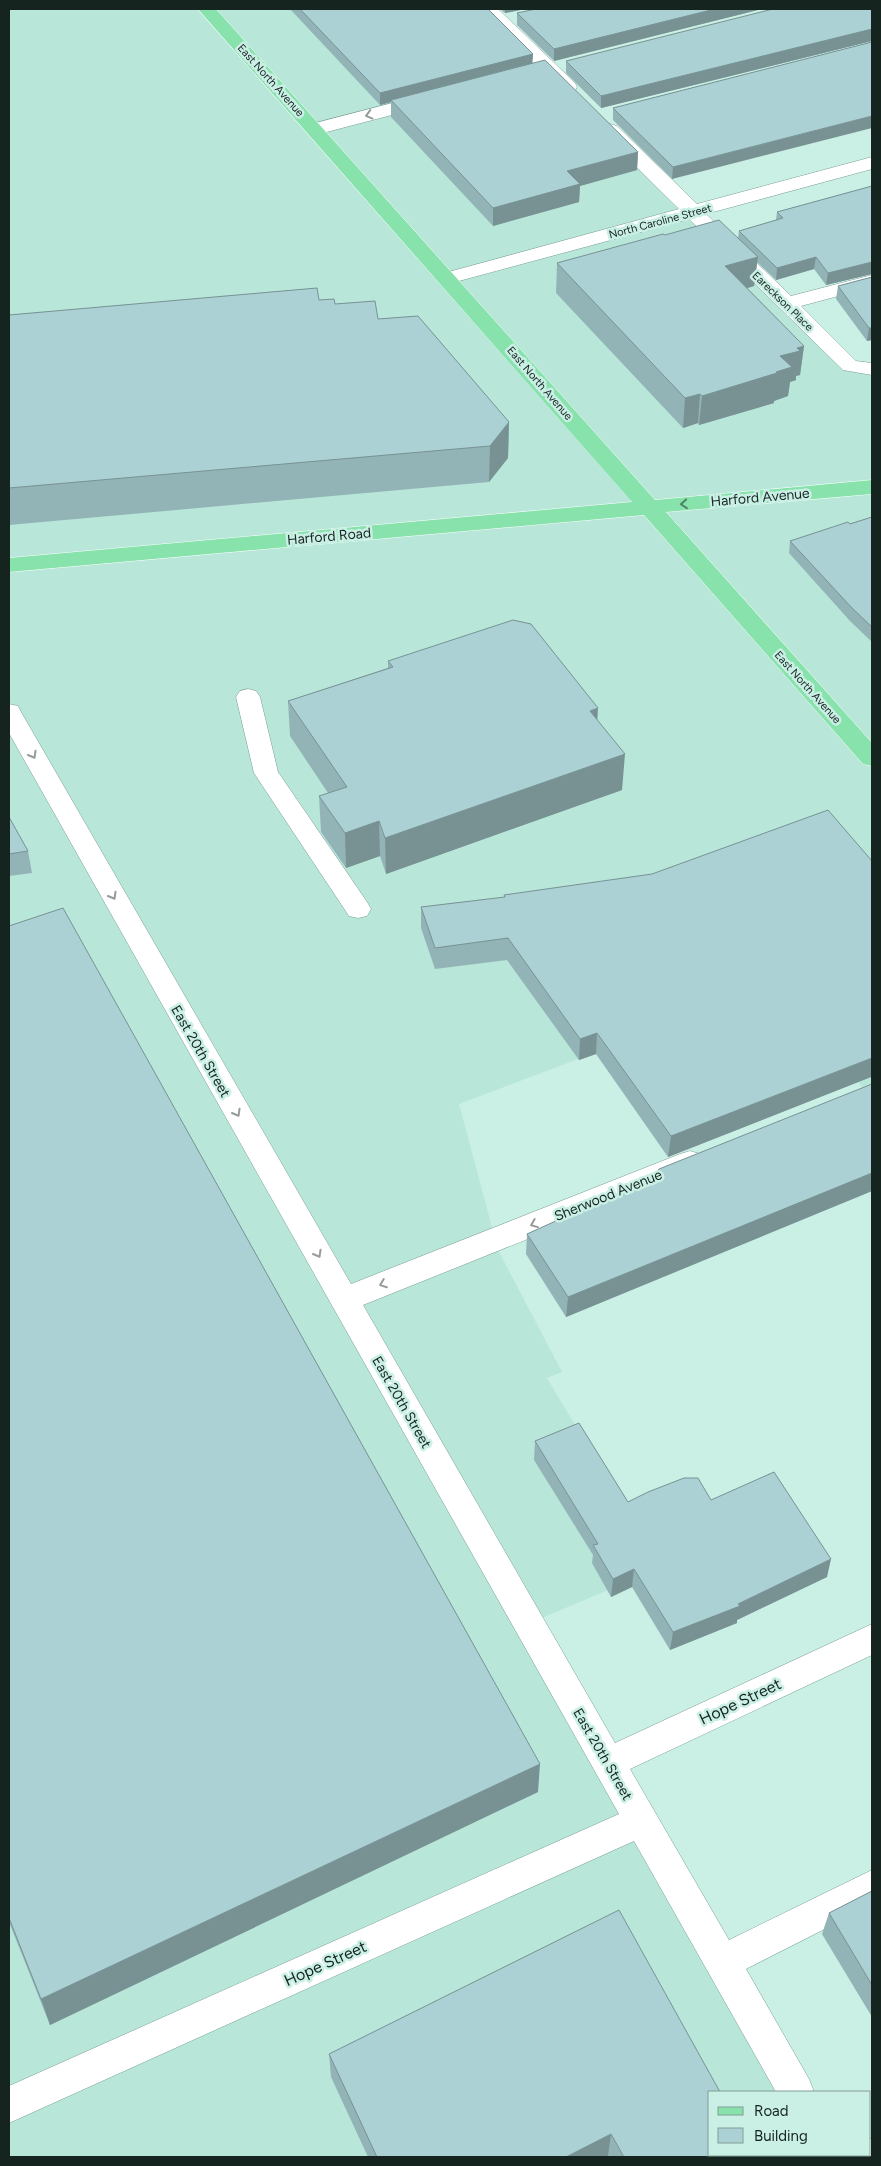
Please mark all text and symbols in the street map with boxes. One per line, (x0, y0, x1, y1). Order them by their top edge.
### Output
street label: East North Avenue (235, 41, 307, 119)
one-way arrow (364, 109, 373, 120)
street label: North Caroline Street (607, 201, 713, 241)
street label: Eareckson Place (749, 269, 816, 334)
street label: East North Avenue (504, 344, 575, 423)
street label: Harford Avenue (710, 485, 811, 510)
one-way arrow (680, 498, 688, 509)
street label: Harford Road (286, 524, 372, 549)
street label: East North Avenue (772, 648, 844, 726)
one-way arrow (27, 749, 37, 758)
one-way arrow (107, 891, 117, 900)
street label: East 20th Street (167, 1002, 234, 1100)
one-way arrow (231, 1108, 241, 1117)
street label: Sherwood Avenue (552, 1166, 665, 1225)
one-way arrow (530, 1218, 539, 1228)
one-way arrow (311, 1249, 321, 1258)
one-way arrow (379, 1278, 388, 1288)
street label: East 20th Street (368, 1353, 435, 1451)
street label: Hope Street (696, 1674, 784, 1729)
street label: East 20th Street (569, 1705, 636, 1803)
street label: Hope Street (281, 1937, 369, 1990)
legend (708, 2091, 871, 2156)
text: Road (754, 2102, 789, 2120)
text: Building (754, 2127, 808, 2145)

